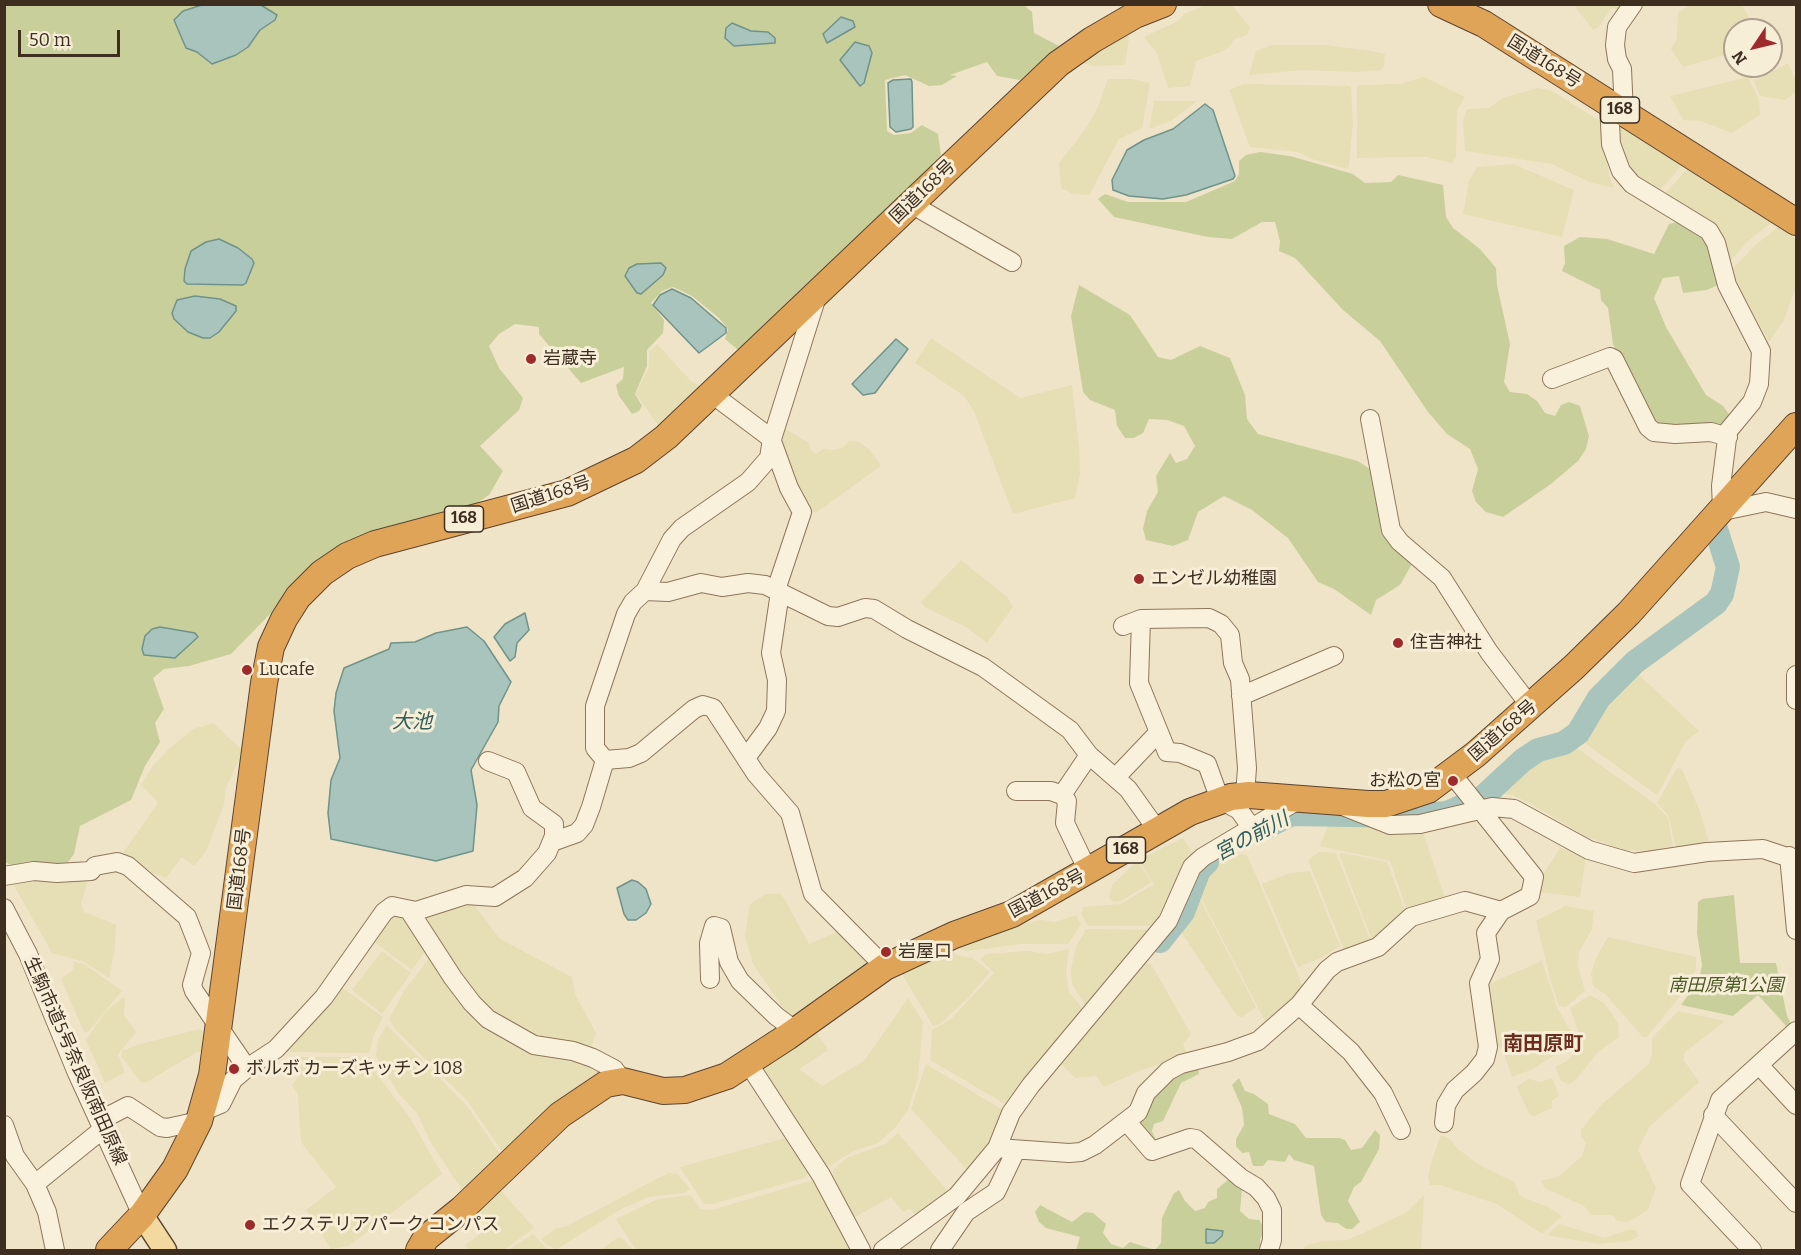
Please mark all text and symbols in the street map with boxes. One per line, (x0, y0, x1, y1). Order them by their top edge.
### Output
scale bar (21, 18, 123, 56)
north arrow (1723, 18, 1783, 78)
text: 50 m (29, 29, 71, 51)
street label: 国道168号 (1503, 31, 1585, 93)
text: N (1728, 47, 1751, 68)
road number: 168 (1600, 97, 1640, 123)
street label: 国道168号 (886, 156, 960, 228)
place label: 岩蔵寺 (543, 348, 597, 370)
marker: 岩蔵寺 (524, 352, 538, 366)
street label: 国道168号 (508, 472, 594, 518)
road number: 168 (444, 506, 484, 532)
place label: エンゼル幼稚園 (1151, 568, 1277, 590)
marker: エンゼル幼稚園 (1132, 572, 1146, 586)
place label: 住吉神社 (1410, 632, 1482, 654)
marker: 住吉神社 (1391, 636, 1405, 650)
place label: Lucafe (259, 659, 314, 681)
marker: Lucafe (240, 663, 254, 677)
street label: 国道168号 (1465, 696, 1541, 766)
water label: 大池 (392, 710, 432, 734)
place label: お松の宮 (1369, 770, 1441, 792)
marker: お松の宮 (1446, 774, 1460, 788)
water label: 宮の前川 (1211, 808, 1293, 866)
street label: 国道168号 (224, 827, 256, 911)
road number: 168 (1106, 837, 1146, 863)
street label: 国道168号 (1005, 865, 1089, 923)
place label: 岩屋口 (898, 941, 952, 963)
marker: 岩屋口 (879, 945, 893, 959)
street label: 生駒市道5号奈良阪南田原線 (19, 954, 131, 1168)
park label: 南田原第1公園 (1668, 975, 1784, 997)
district label: 南田原町 (1503, 1032, 1583, 1056)
place label: ボルボ カーズキッチン 108 (246, 1058, 463, 1080)
marker: ボルボ カーズキッチン 108 (227, 1062, 241, 1076)
place label: エクステリアパーク コンパス (262, 1214, 500, 1236)
marker: エクステリアパーク コンパス (243, 1218, 257, 1232)

